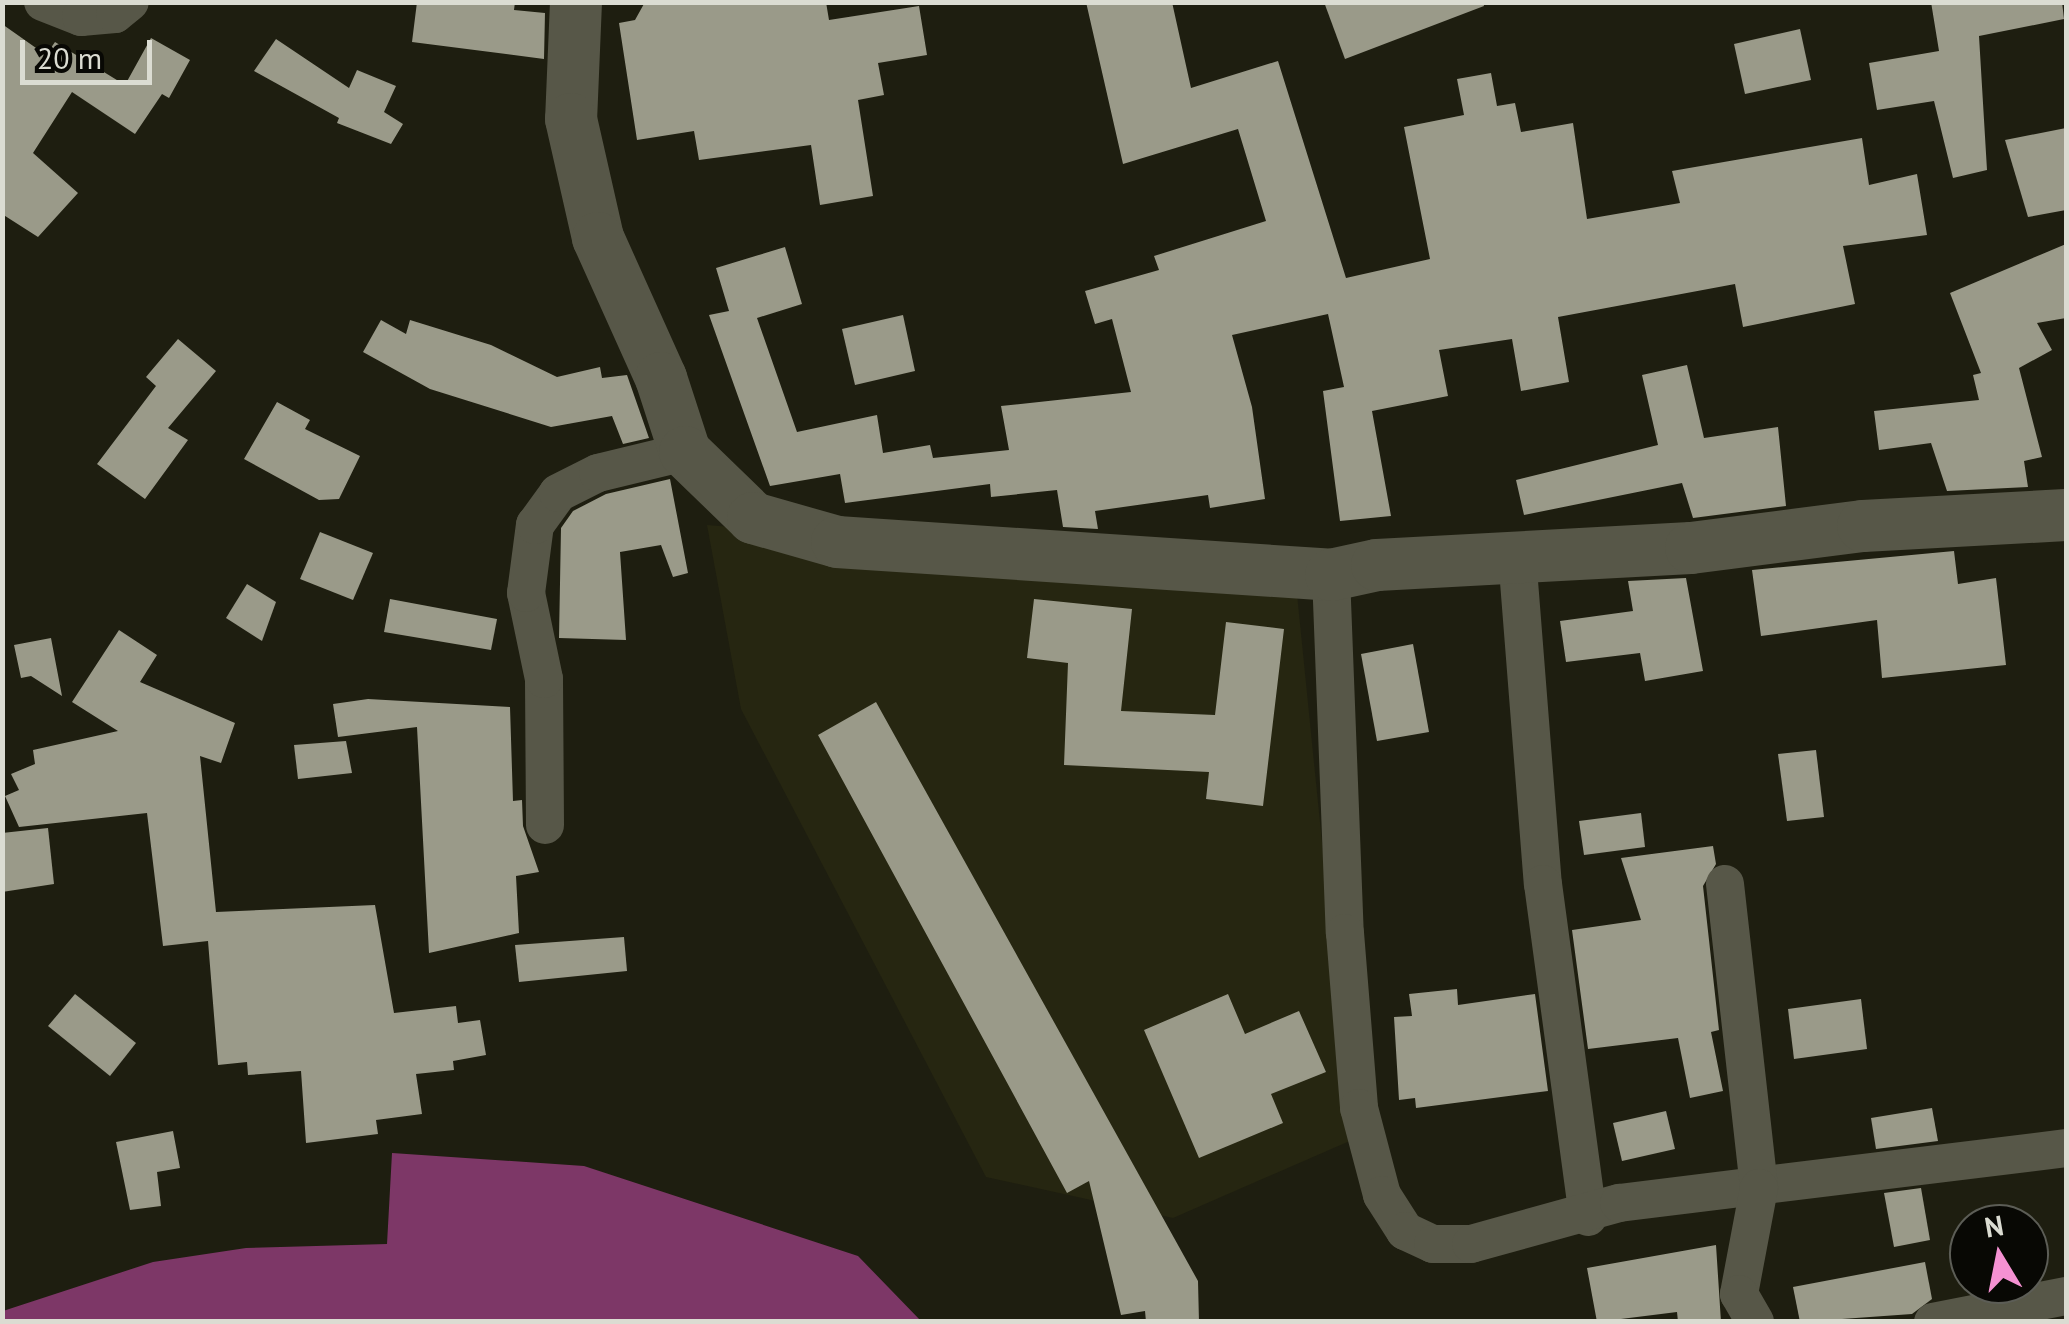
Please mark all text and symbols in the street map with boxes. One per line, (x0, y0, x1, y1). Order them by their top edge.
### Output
scale bar (25, 20, 158, 82)
text: 20 m (37, 38, 102, 77)
north arrow (1949, 1204, 2049, 1304)
text: N (1982, 1206, 2006, 1246)

